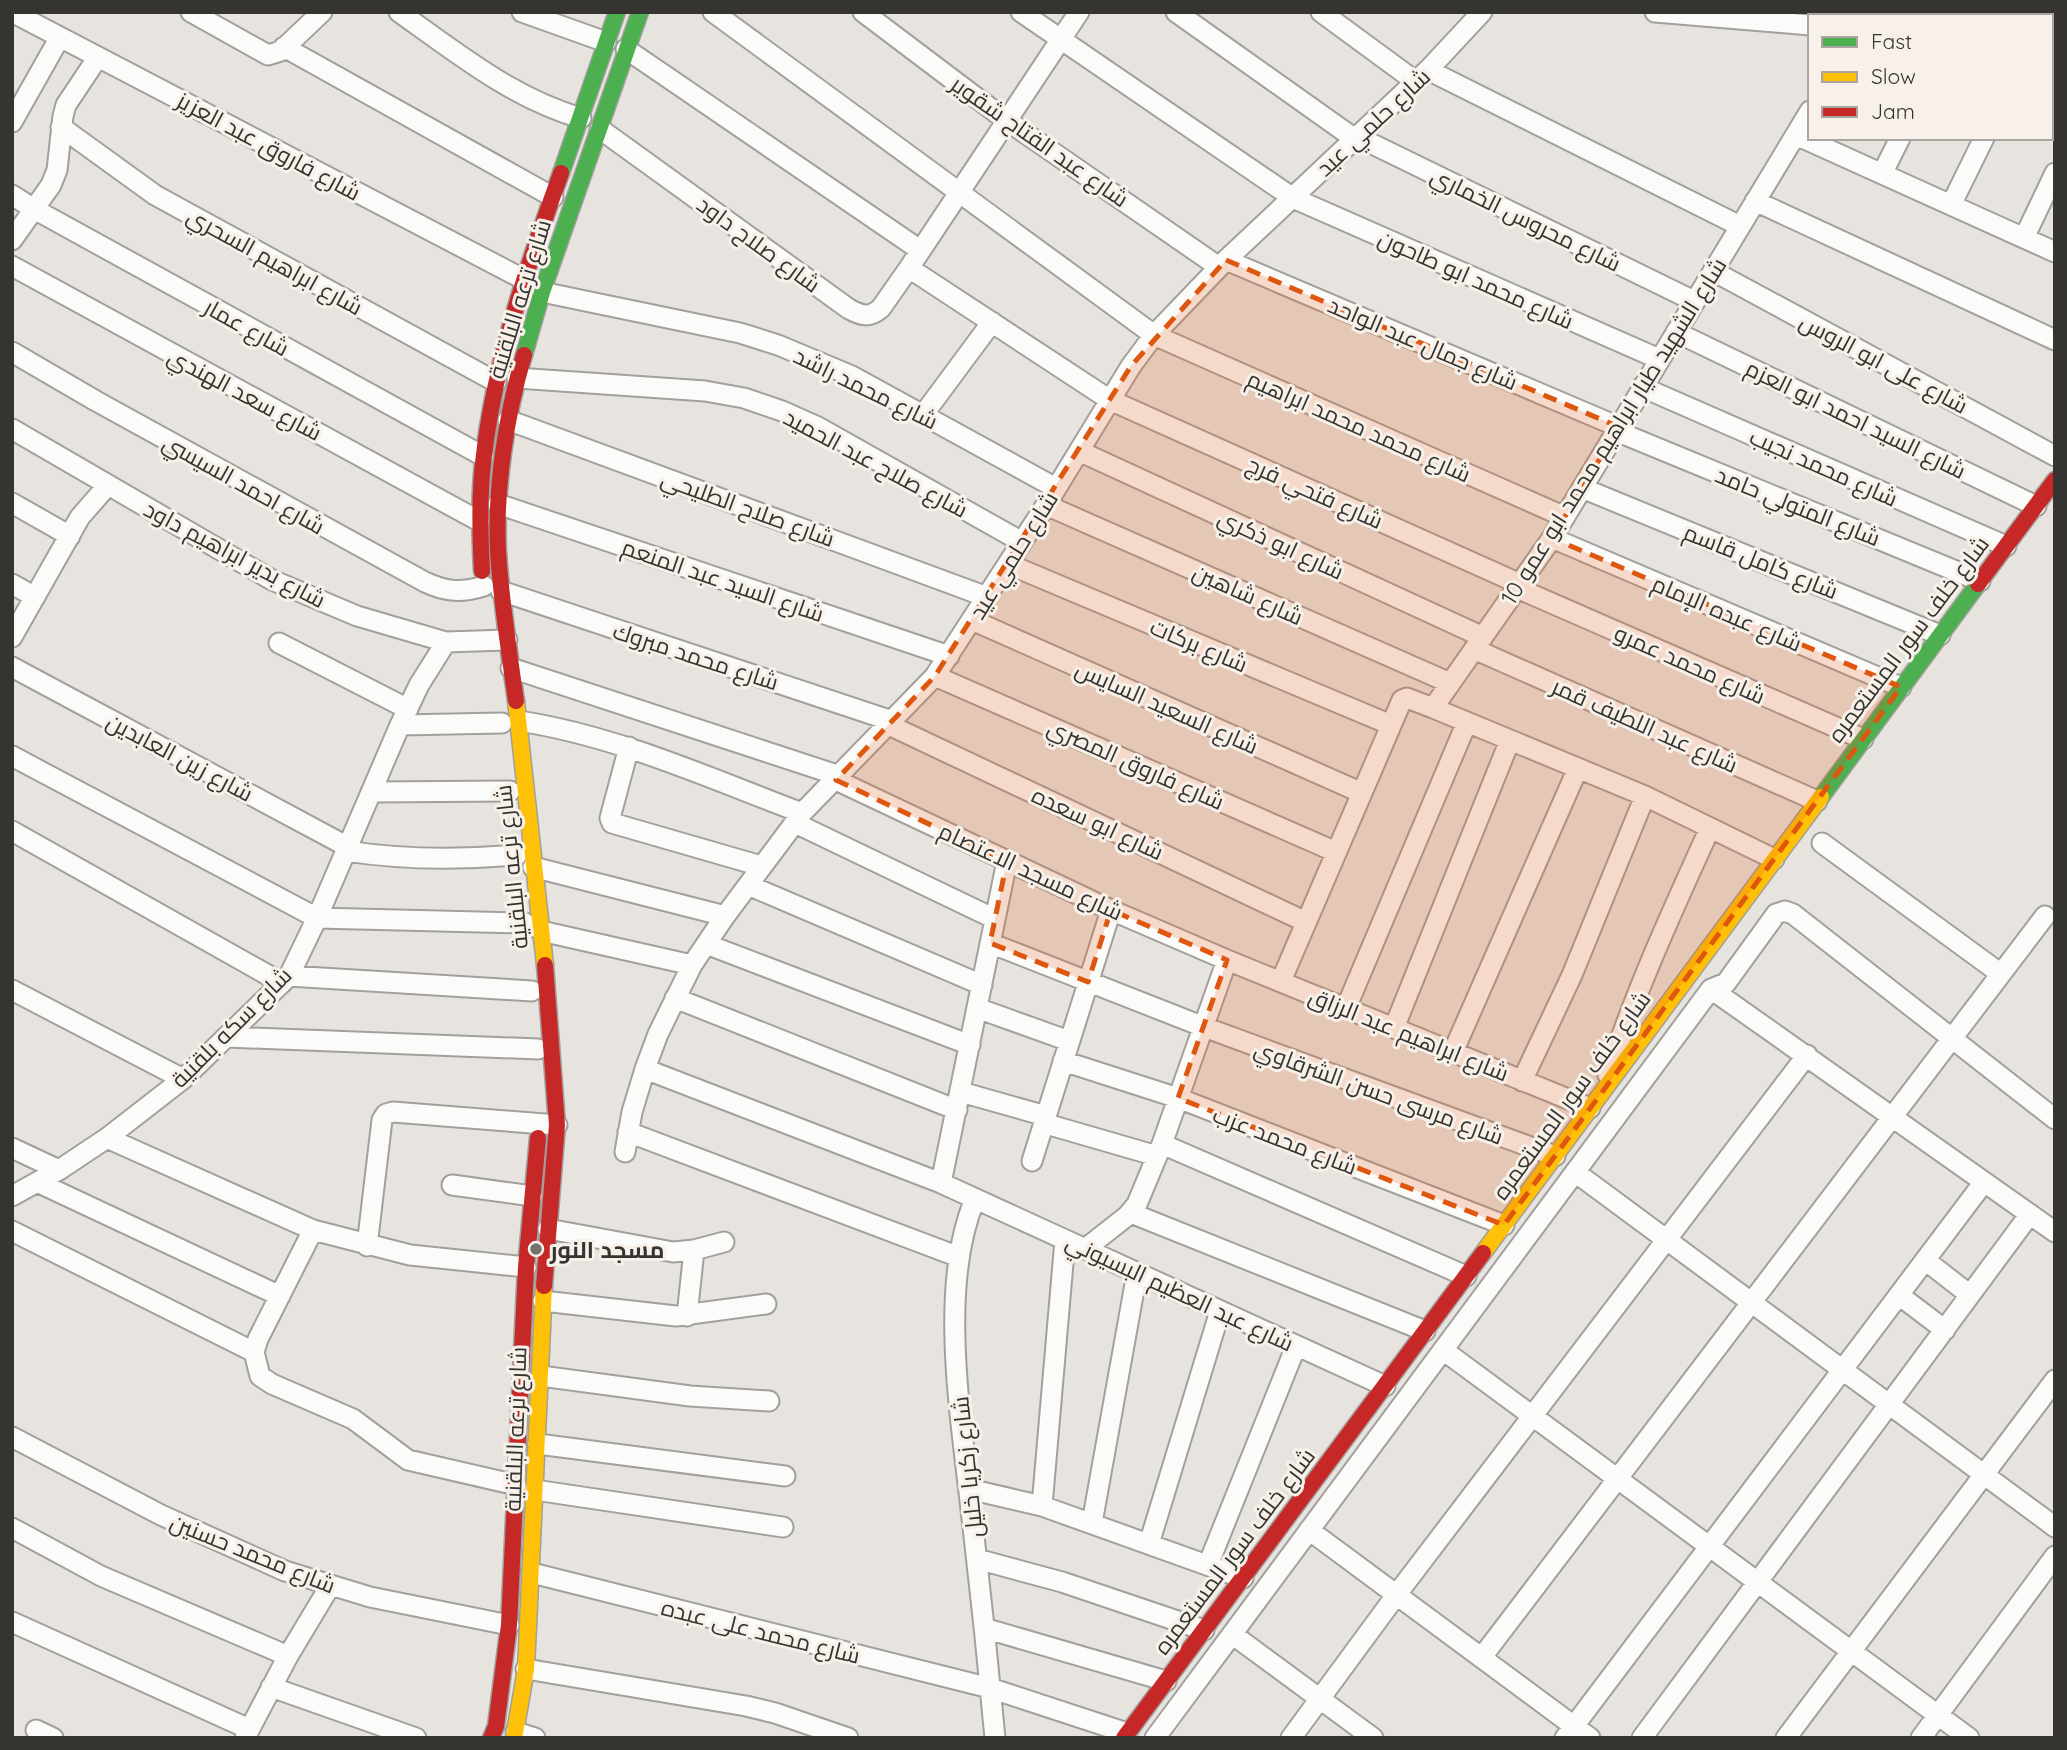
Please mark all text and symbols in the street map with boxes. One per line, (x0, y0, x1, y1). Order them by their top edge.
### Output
legend (1808, 14, 2053, 140)
text: Fast (1871, 28, 1912, 54)
street label: شارع حلمي عيد (1310, 62, 1439, 185)
text: Slow (1871, 63, 1916, 89)
street label: شارع عبد الفتاح شقوير (943, 68, 1134, 215)
street label: شارع فاروق عبد العزيز (169, 84, 366, 208)
text: Jam (1871, 98, 1915, 124)
street label: شارع محروس الخماري (1424, 160, 1626, 281)
street label: شارع صلاح داود (690, 189, 826, 300)
street label: شارع ابراهيم السحري (180, 201, 368, 325)
street label: شارع ترعه البلقنية (481, 216, 559, 383)
street label: شارع محمد ابو طاحون (1373, 223, 1578, 337)
street label: شارع الشهيد طيار ابراهيم محمد ابو عمو 10 (1494, 252, 1734, 611)
street label: شارع جمال عبد الواحد (1323, 290, 1522, 398)
street label: شارع عمار (197, 291, 295, 364)
street label: شارع على ابو الروس (1794, 306, 1973, 421)
street label: شارع سعد الهندي (161, 341, 327, 450)
street label: شارع محمد راشد (788, 341, 943, 437)
street label: شارع السيد احمد ابو العزم (1740, 353, 1971, 487)
street label: شارع محمد محمد ابراهيم (1242, 364, 1475, 490)
street label: شارع صلاح عبد الحميد (778, 402, 973, 526)
street label: شارع محمد نجيب (1745, 421, 1903, 514)
street label: شارع احمد السيسي (156, 427, 330, 543)
street label: شارع فتحي فرج (1241, 449, 1388, 539)
street label: شارع المتولي حامد (1710, 460, 1885, 556)
street label: شارع صلاح الطليحي (656, 463, 839, 557)
street label: شارع حلمي عيد (962, 486, 1067, 626)
street label: شارع بدير ابراهيم داود (138, 494, 331, 616)
street label: شارع ابو ذكري (1212, 502, 1349, 589)
street label: شارع كامل قاسم (1679, 517, 1842, 607)
street label: شارع خلف سور المستعمره (1821, 530, 1997, 749)
street label: شارع السيد عبد المنعم (617, 532, 828, 630)
street label: شارع شاهين (1187, 557, 1308, 633)
street label: شارع عبده الإمام (1647, 568, 1806, 659)
street label: شارع بركات (1145, 611, 1252, 680)
street label: شارع محمد مبروك (609, 616, 783, 698)
street label: شارع محمد عمرو (1609, 618, 1770, 712)
street label: شارع السعيد السايس (1070, 654, 1263, 762)
street label: شارع عبد اللطيف قمر (1545, 670, 1742, 781)
street label: شارع زين العابدين (101, 706, 258, 810)
street label: شارع فاروق المصري (1041, 712, 1229, 820)
street label: شارع ابو سعده (1027, 780, 1169, 868)
street label: شارع ترعه البلقنية (488, 783, 536, 951)
street label: شارع مسجد الاعتصام (933, 816, 1128, 928)
street label: شارع سكه بلقنية (164, 960, 299, 1095)
street label: شارع ابراهيم عبد الرزاق (1304, 981, 1513, 1089)
street label: شارع خلف سور المستعمره (1486, 985, 1658, 1206)
street label: شارع مرسى حسن الشرقاوي (1249, 1033, 1508, 1154)
street label: شارع محمد عزب (1208, 1099, 1361, 1183)
street label: شارع عبد العظيم البسيوني (1060, 1226, 1298, 1361)
place label: مسجد النور (549, 1235, 664, 1264)
marker: مسجد النور (528, 1241, 544, 1257)
street label: شارع ترعه البلقنية (498, 1346, 534, 1512)
street label: شارع زكريا خليل (945, 1395, 991, 1539)
street label: شارع خلف سور المستعمره (1147, 1442, 1323, 1661)
street label: شارع محمد حسنين (165, 1507, 340, 1601)
street label: شارع محمد على عبده (658, 1592, 863, 1672)

